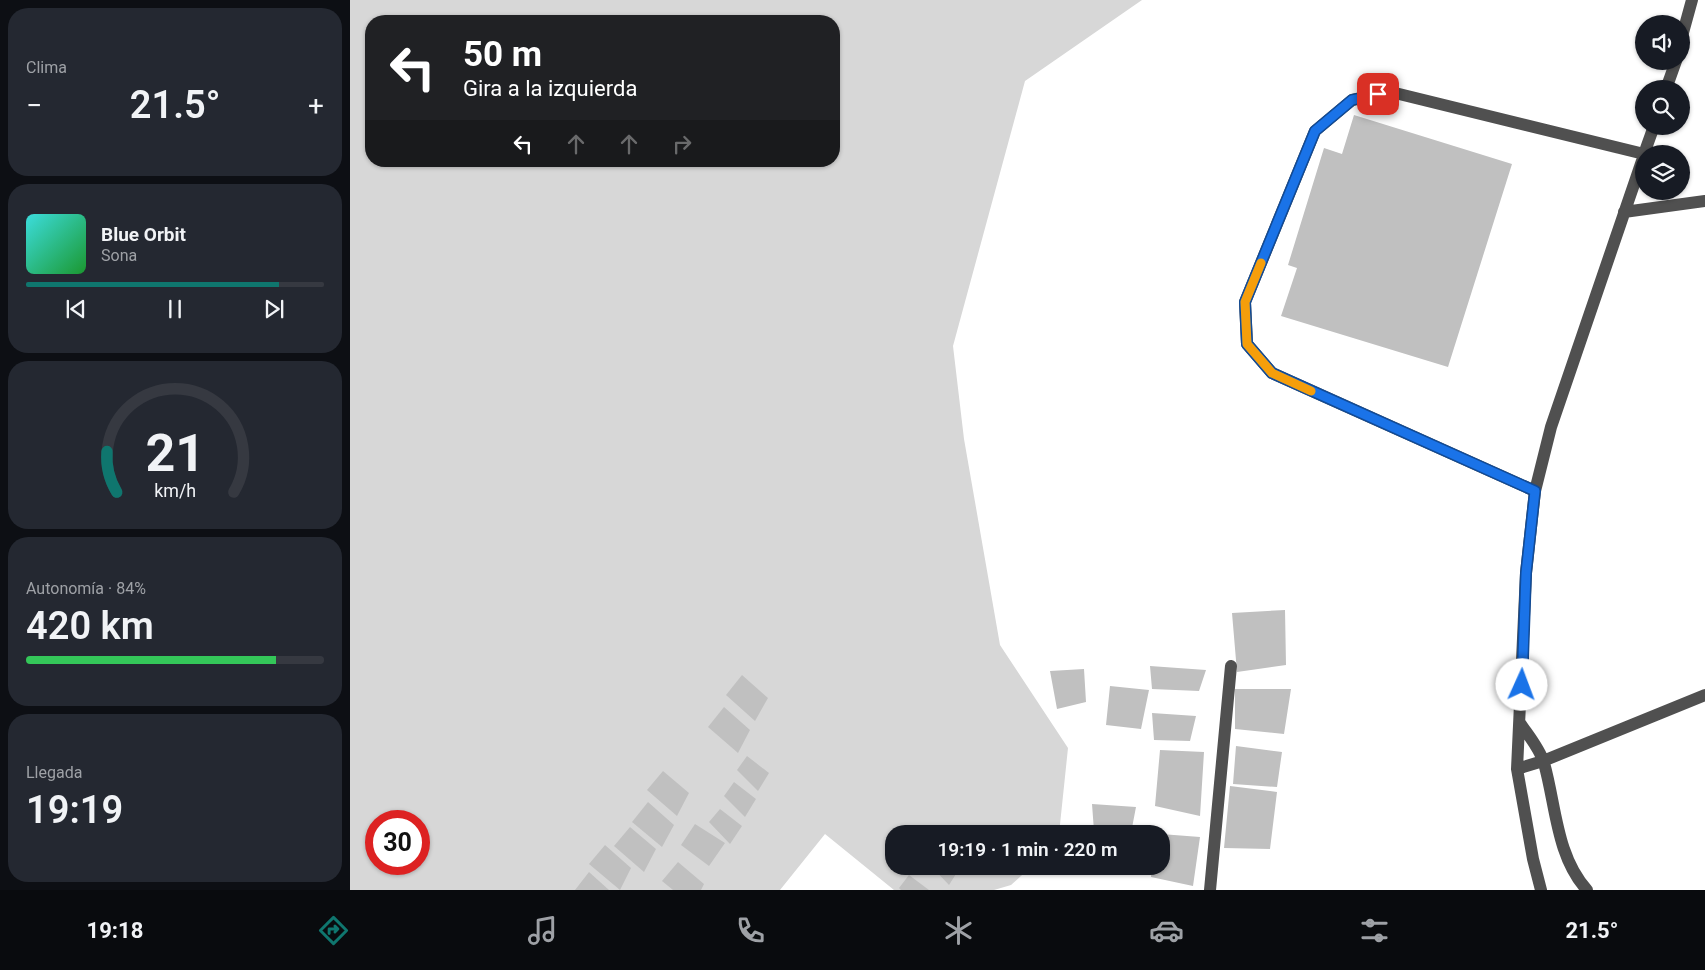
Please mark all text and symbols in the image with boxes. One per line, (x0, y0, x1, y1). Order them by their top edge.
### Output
map controls (1635, 15, 1690, 200)
button: sound (1635, 15, 1690, 70)
text: 50 m (463, 34, 542, 75)
icon: left (380, 35, 445, 100)
text: Clima (26, 58, 67, 77)
pin (1357, 73, 1399, 115)
text: Gira a la izquierda (463, 76, 637, 101)
icon: arrive (1364, 80, 1392, 108)
button: search (1635, 80, 1690, 135)
text: 21.5° (130, 83, 220, 127)
text: − (26, 89, 42, 122)
text: + (308, 89, 324, 122)
icon: left (509, 130, 537, 158)
icon: ahead (562, 130, 590, 158)
icon: ahead (615, 130, 643, 158)
icon: right (668, 130, 696, 158)
button: layers (1635, 145, 1690, 200)
text: Blue Orbit (101, 223, 186, 246)
text: Sona (101, 246, 137, 265)
icon: previous (62, 295, 90, 323)
icon: pause (161, 295, 189, 323)
icon: next (260, 295, 288, 323)
text: 21 (145, 423, 205, 484)
text: km/h (154, 480, 196, 501)
text: Autonomía · 84% (26, 579, 146, 598)
text: 420 km (26, 604, 154, 648)
position arrow (1495, 658, 1547, 710)
text: Llegada (26, 763, 82, 782)
text: 19:19 (26, 788, 123, 832)
speed limit sign: 30 (365, 810, 430, 875)
text: 19:19 · 1 min · 220 m (937, 838, 1118, 861)
icon: directions (316, 913, 351, 948)
icon: music (525, 913, 560, 948)
icon: phone (733, 913, 768, 948)
icon: climate (941, 913, 976, 948)
icon: car (1149, 913, 1184, 948)
icon: filters (1357, 913, 1392, 948)
text: 19:18 (87, 918, 143, 943)
text: 21.5° (1565, 918, 1618, 943)

